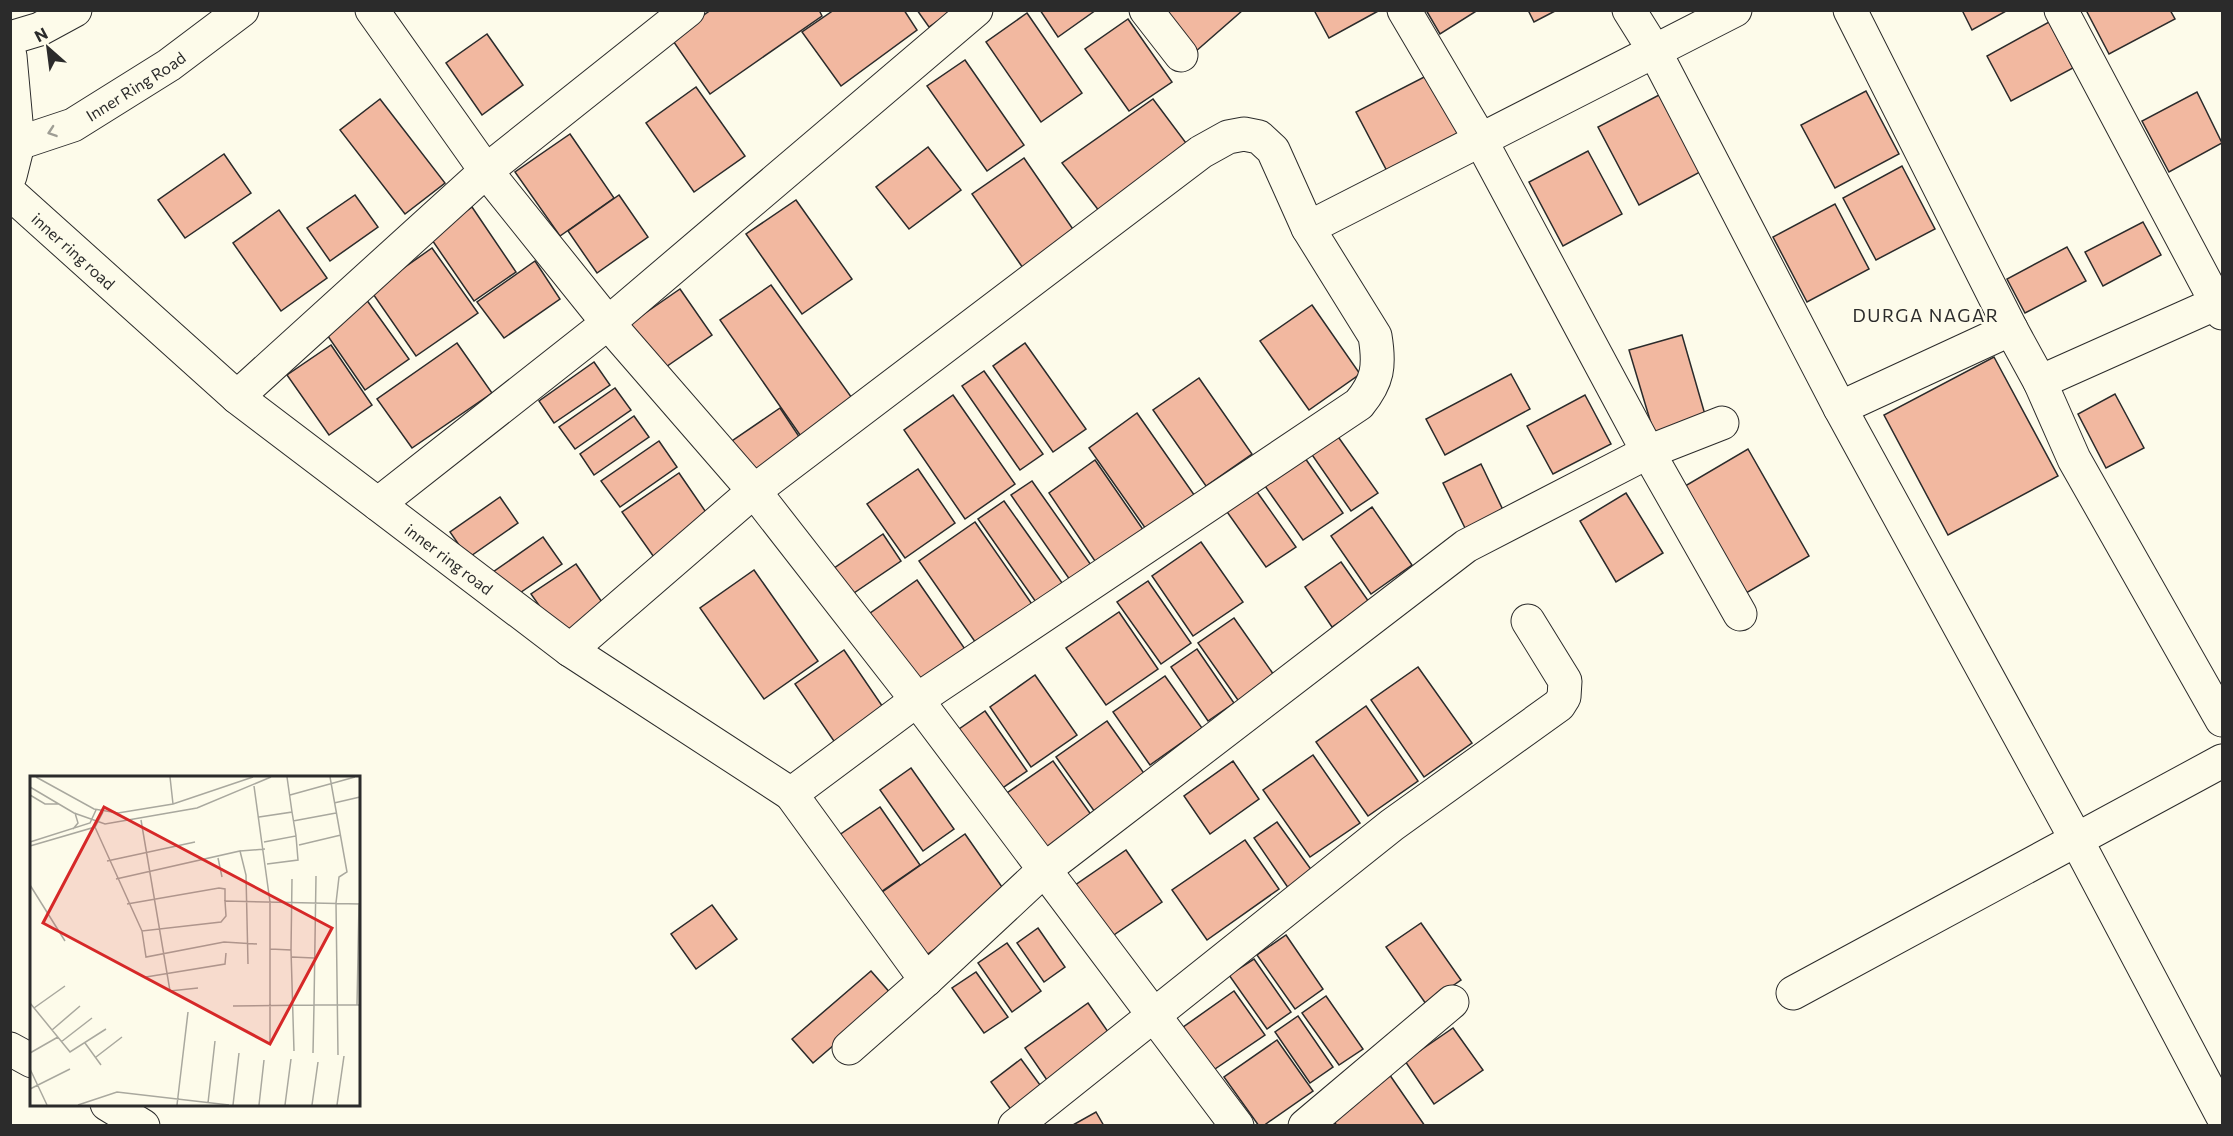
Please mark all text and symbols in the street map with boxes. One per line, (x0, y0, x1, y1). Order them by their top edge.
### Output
north arrow (18, 18, 78, 78)
text: N (31, 23, 50, 46)
street label: Inner Ring Road (82, 47, 189, 124)
one-way arrow (47, 125, 57, 138)
street label: inner ring road (28, 208, 119, 293)
district label: DURGA NAGAR (1853, 304, 1999, 326)
street label: inner ring road (402, 519, 497, 598)
inset map (30, 776, 360, 1106)

